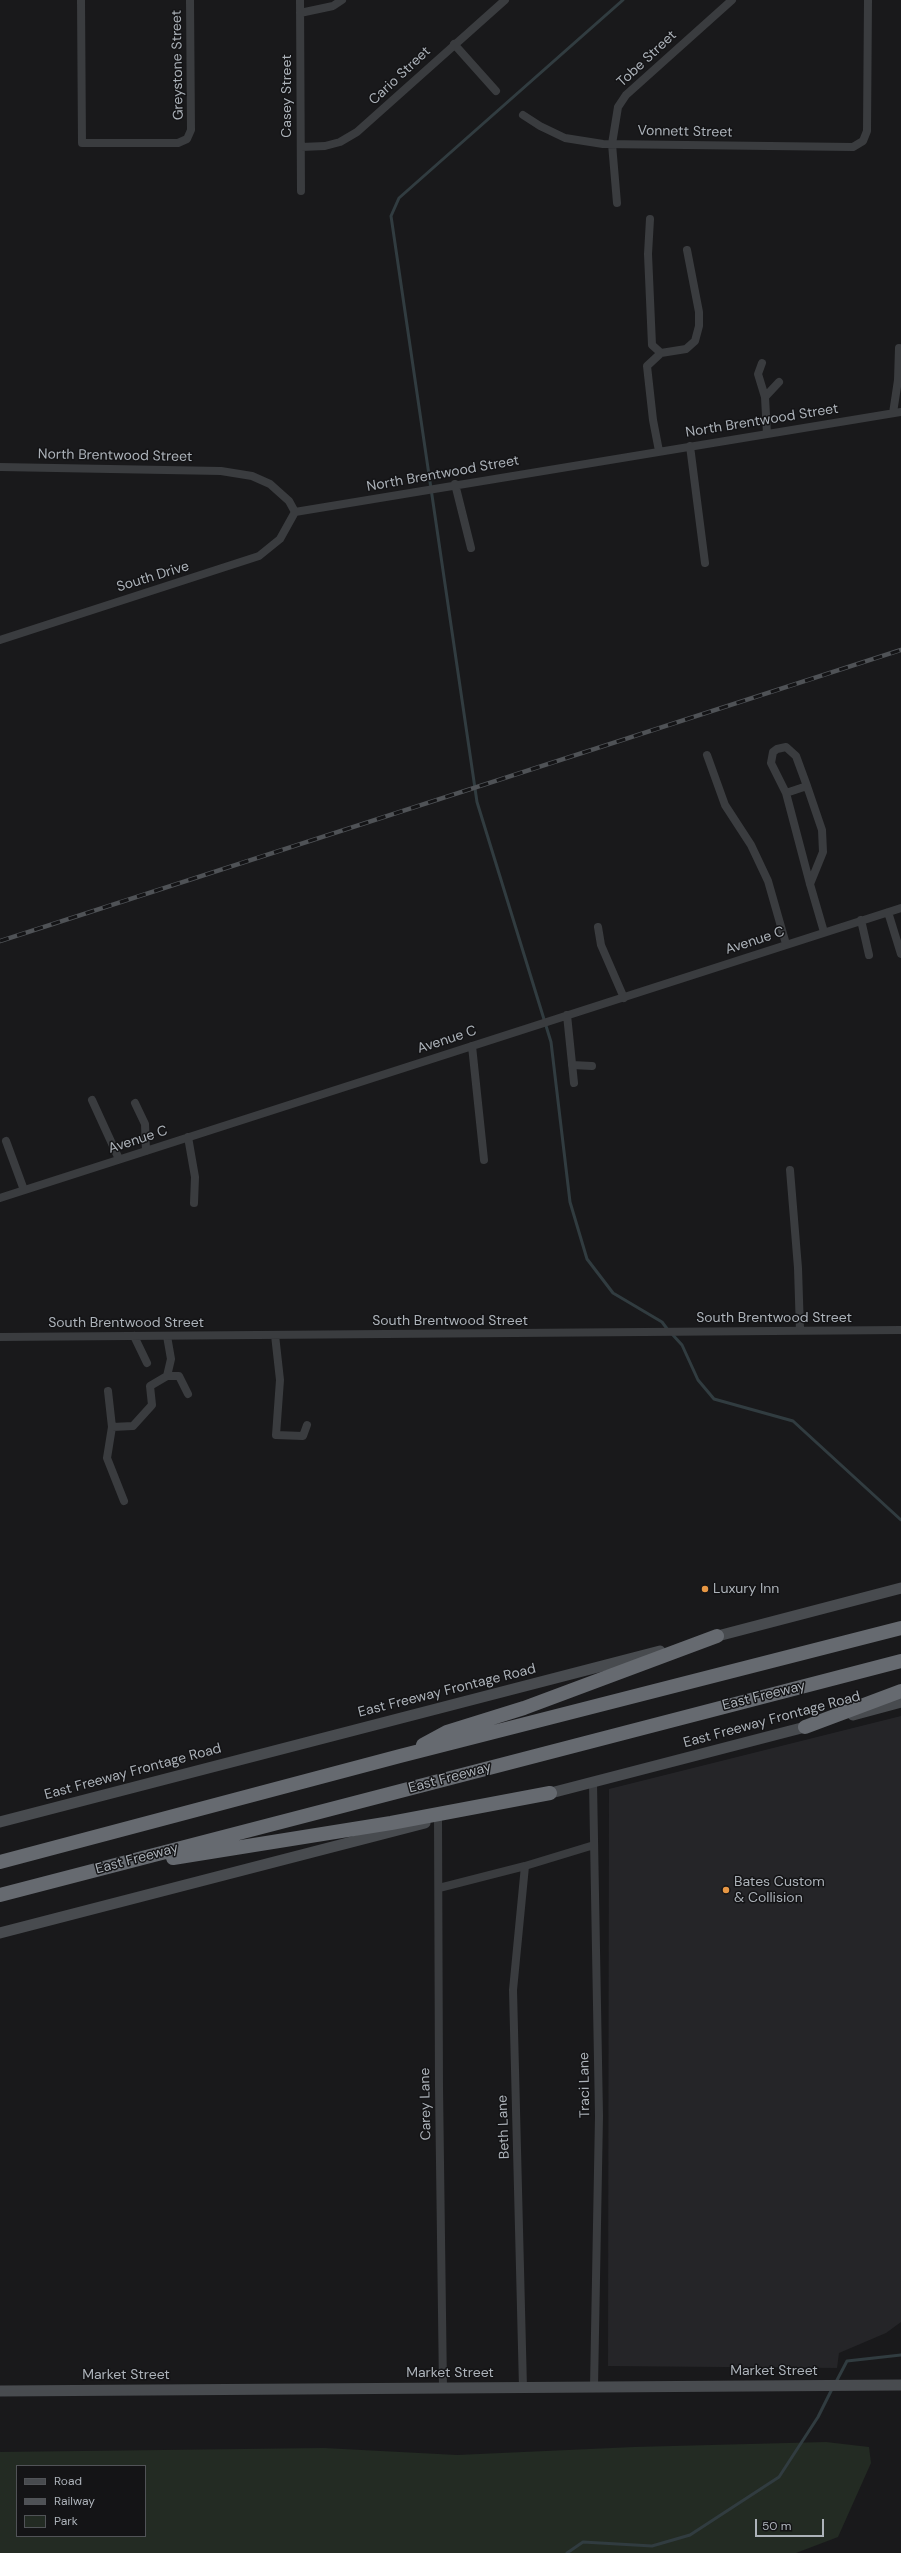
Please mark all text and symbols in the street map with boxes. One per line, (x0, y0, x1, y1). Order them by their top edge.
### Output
street label: Greystone Street (169, 10, 187, 120)
street label: Tobe Street (614, 27, 680, 91)
street label: Cario Street (366, 43, 434, 109)
street label: Casey Street (279, 54, 295, 138)
street label: Vonnett Street (637, 123, 733, 141)
street label: North Brentwood Street (684, 401, 840, 441)
street label: North Brentwood Street (38, 446, 192, 466)
street label: North Brentwood Street (365, 452, 521, 496)
street label: South Drive (115, 558, 191, 596)
street label: Avenue C (723, 924, 787, 958)
street label: Avenue C (415, 1023, 479, 1057)
street label: Avenue C (106, 1123, 170, 1157)
street label: South Brentwood Street (696, 1310, 852, 1326)
street label: South Brentwood Street (372, 1313, 528, 1329)
street label: South Brentwood Street (48, 1315, 204, 1331)
place label: Luxury Inn (713, 1581, 779, 1597)
marker: Luxury Inn (700, 1584, 710, 1594)
street label: East Freeway Frontage Road (356, 1661, 538, 1721)
street label: East Freeway (721, 1678, 807, 1714)
street label: East Freeway Frontage Road (682, 1688, 862, 1752)
street label: East Freeway Frontage Road (43, 1740, 223, 1804)
street label: East Freeway (407, 1759, 493, 1797)
street label: East Freeway (94, 1840, 180, 1878)
place label: Bates Custom & Collision (734, 1874, 825, 1906)
marker: Bates Custom & Collision (721, 1885, 731, 1895)
street label: Traci Lane (576, 2052, 594, 2118)
street label: Carey Lane (417, 2067, 435, 2141)
street label: Beth Lane (494, 2095, 514, 2159)
street label: Market Street (730, 2363, 818, 2379)
street label: Market Street (406, 2365, 494, 2381)
street label: Market Street (82, 2367, 170, 2383)
legend (16, 2465, 146, 2537)
text: Road (54, 2473, 82, 2489)
text: Railway (54, 2493, 95, 2509)
scale bar (757, 2511, 826, 2537)
text: Park (54, 2513, 78, 2529)
text: 50 m (762, 2518, 791, 2534)

